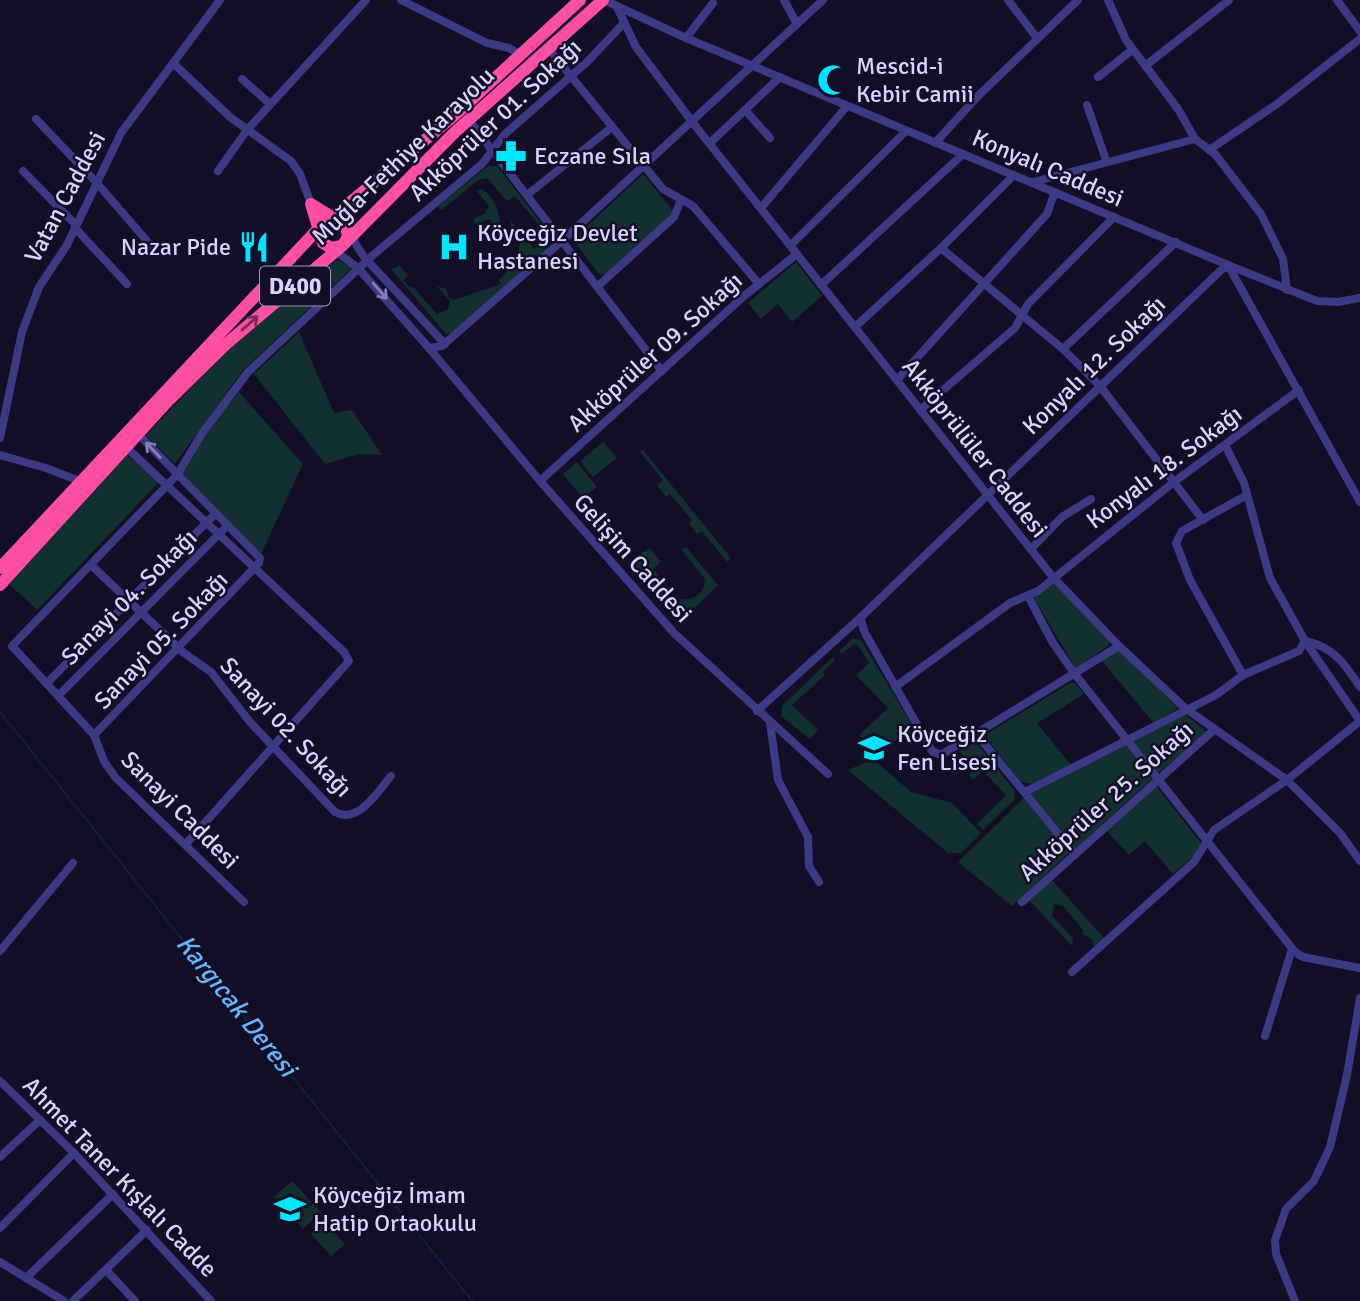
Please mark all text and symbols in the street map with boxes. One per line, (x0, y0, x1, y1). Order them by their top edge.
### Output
street label: Akköprüler 01. Sokağı (402, 32, 588, 208)
place label: Mescid-i Kebir Camii (856, 51, 974, 109)
street label: Muğla-Fethiye Karayolu (305, 61, 501, 251)
mosque icon: Mescid-i Kebir Camii (816, 63, 850, 97)
street label: Konyalı Caddesi (968, 123, 1128, 213)
street label: Vatan Caddesi (18, 126, 112, 268)
pharmacy icon: Eczane Sıla (494, 139, 528, 173)
place label: Eczane Sıla (534, 141, 651, 171)
place label: Köyceğiz Devlet Hastanesi (477, 218, 638, 276)
restaurant icon: Nazar Pide (237, 230, 271, 264)
hospital icon: Köyceğiz Devlet Hastanesi (437, 230, 471, 264)
place label: Nazar Pide (121, 232, 231, 262)
road number: D400 (260, 266, 330, 306)
street label: Akköprüler 09. Sokağı (561, 266, 749, 438)
one-way arrow (372, 282, 388, 300)
street label: Konyalı 12. Sokağı (1016, 289, 1172, 441)
one-way arrow (241, 315, 259, 331)
street label: Akköprülüler Caddesi (896, 352, 1054, 544)
street label: Konyalı 18. Sokağı (1080, 399, 1248, 535)
one-way arrow (145, 442, 162, 459)
street label: Gelişim Caddesi (567, 487, 699, 629)
street label: Sanayi 04. Sokağı (55, 523, 203, 671)
street label: Sanayi 05. Sokağı (88, 565, 234, 715)
street label: Sanayi 02. Sokağı (214, 651, 358, 803)
street label: Akköprüler 25. Sokağı (1012, 715, 1200, 887)
place label: Köyceğiz Fen Lisesi (897, 719, 997, 777)
school or university icon: Köyceğiz Fen Lisesi (857, 731, 891, 765)
street label: Sanayi Caddesi (115, 745, 245, 875)
water label: Kargıcak Deresi (169, 929, 305, 1086)
street label: Ahmet Taner Kışlalı Cadde (16, 1071, 224, 1283)
place label: Köyceğiz İmam Hatip Ortaokulu (313, 1180, 477, 1238)
school or university icon: Köyceğiz İmam Hatip Ortaokulu (273, 1192, 307, 1226)

